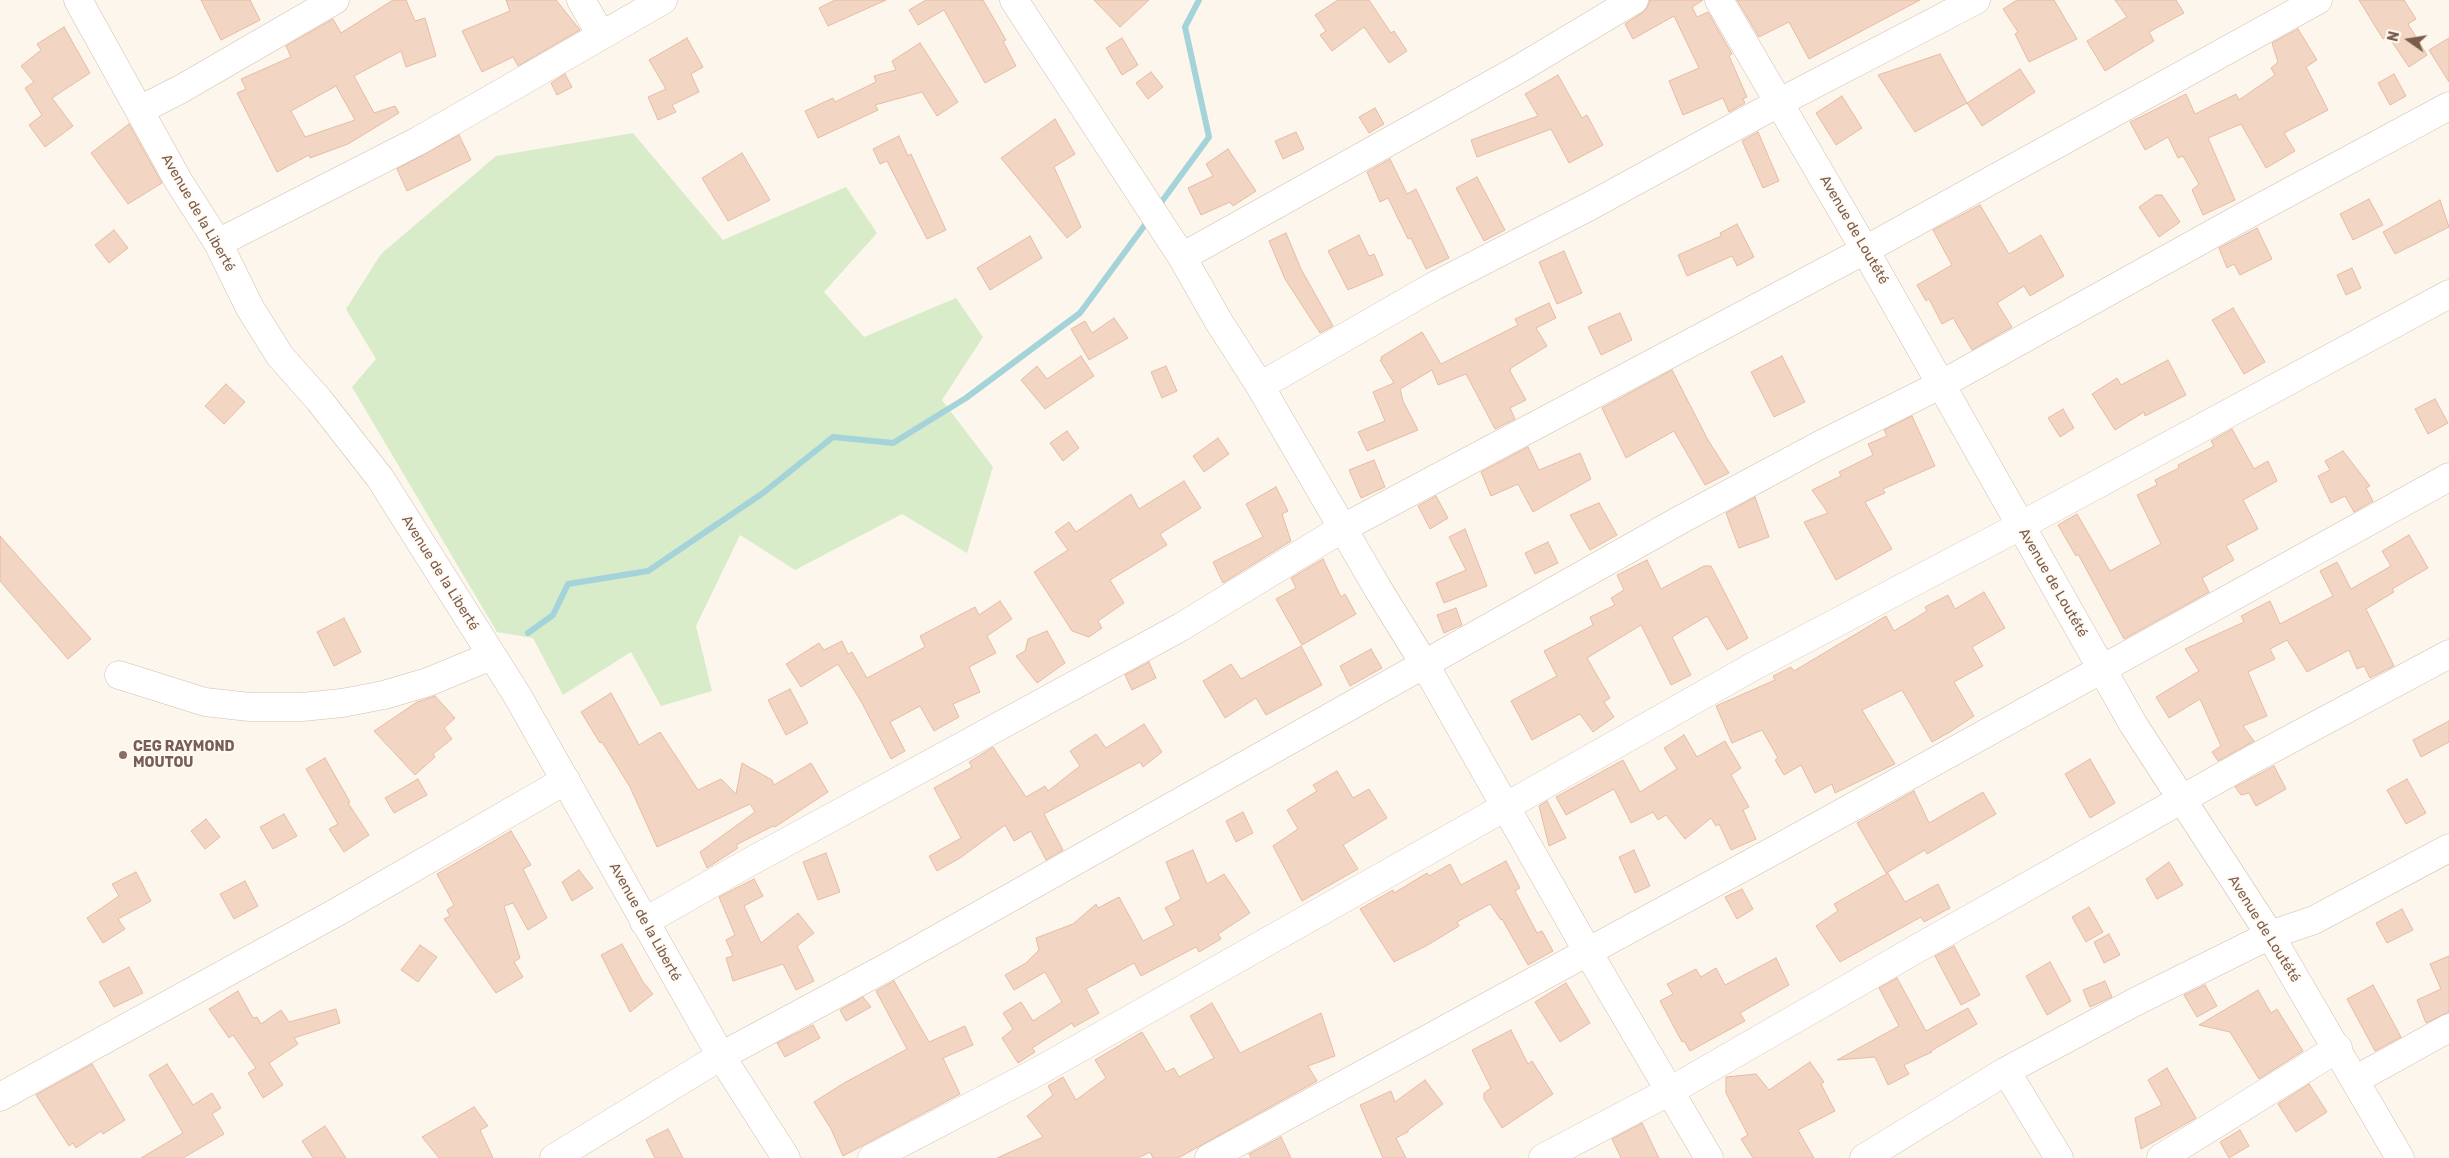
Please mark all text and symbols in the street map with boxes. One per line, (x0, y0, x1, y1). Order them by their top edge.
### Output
north arrow (2384, 15, 2434, 65)
text: N (2384, 30, 2403, 43)
street label: Avenue de la Liberté (158, 151, 238, 275)
street label: Avenue de Loutété (1816, 173, 1892, 287)
street label: Avenue de la Liberté (398, 512, 482, 634)
street label: Avenue de Loutété (2015, 526, 2091, 640)
place label: CEG RAYMOND MOUTOU (133, 739, 235, 772)
marker: CEG RAYMOND MOUTOU (117, 749, 129, 761)
street label: Avenue de la Liberté (605, 860, 685, 984)
street label: Avenue de Loutété (2224, 872, 2304, 986)

